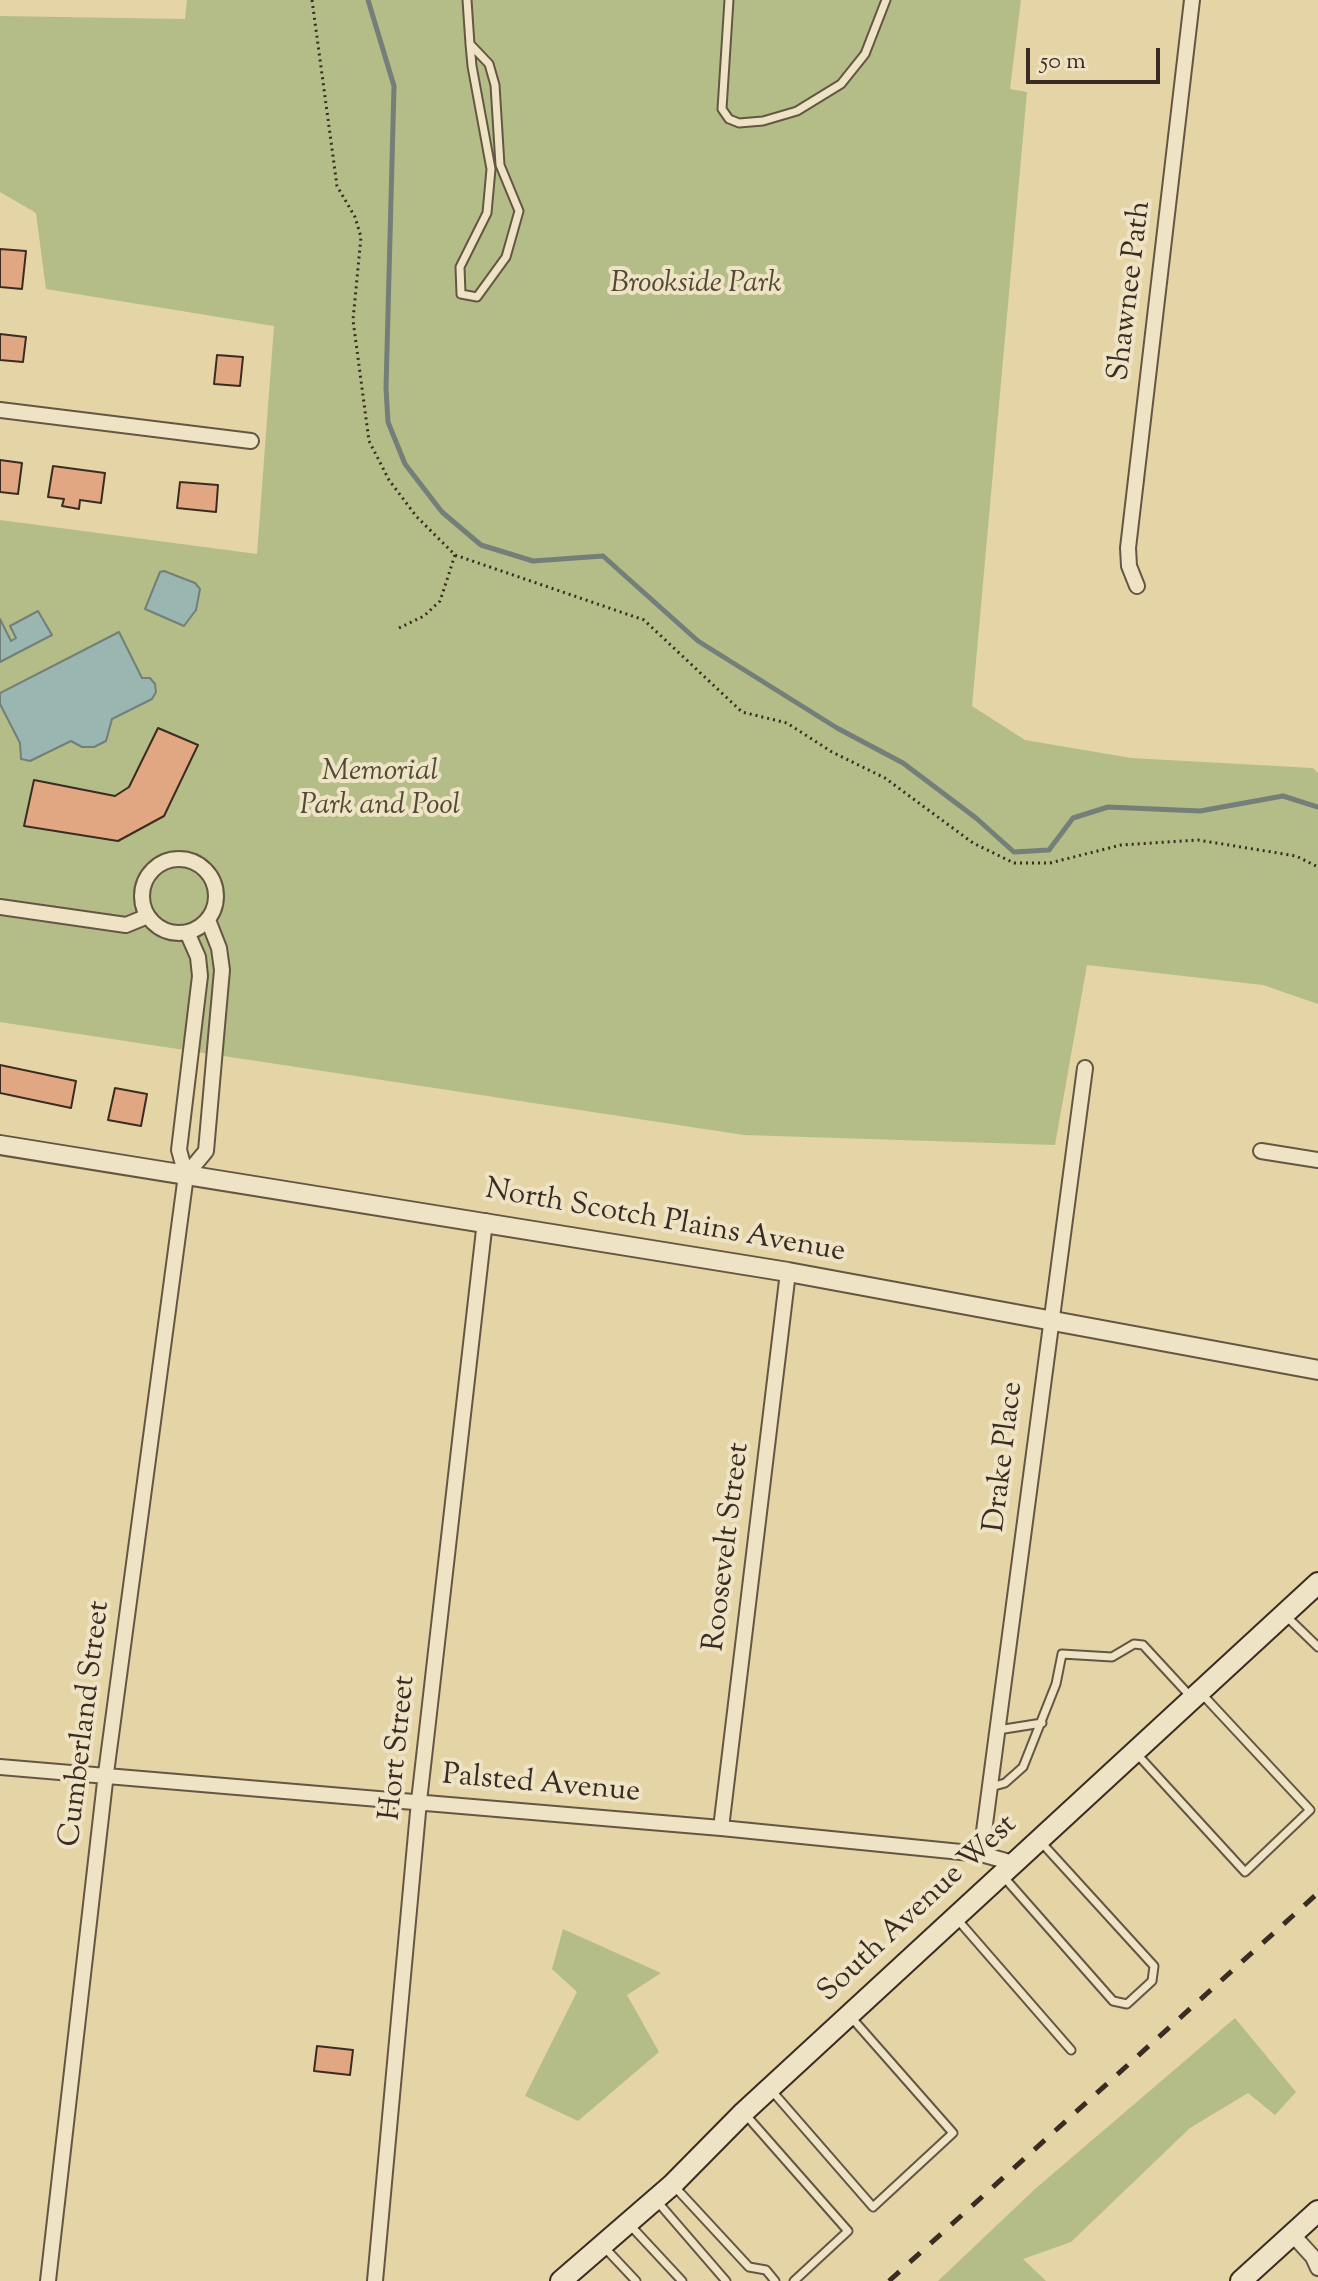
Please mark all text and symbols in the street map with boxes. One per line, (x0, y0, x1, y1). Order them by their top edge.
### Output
scale bar (1030, 32, 1164, 82)
text: 50 m (1040, 45, 1086, 79)
street label: Shawnee Path (1103, 199, 1161, 383)
park label: Brookside Park (610, 268, 782, 304)
park label: Memorial Park and Pool (300, 756, 460, 826)
street label: North Scotch Plains Avenue (482, 1174, 848, 1272)
street label: Drake Place (979, 1380, 1033, 1534)
street label: Roosevelt Street (698, 1441, 760, 1653)
street label: Cumberland Street (54, 1599, 120, 1849)
street label: Hort Street (374, 1674, 426, 1822)
street label: Palsted Avenue (441, 1759, 641, 1813)
street label: South Avenue West (812, 1809, 1026, 2011)

